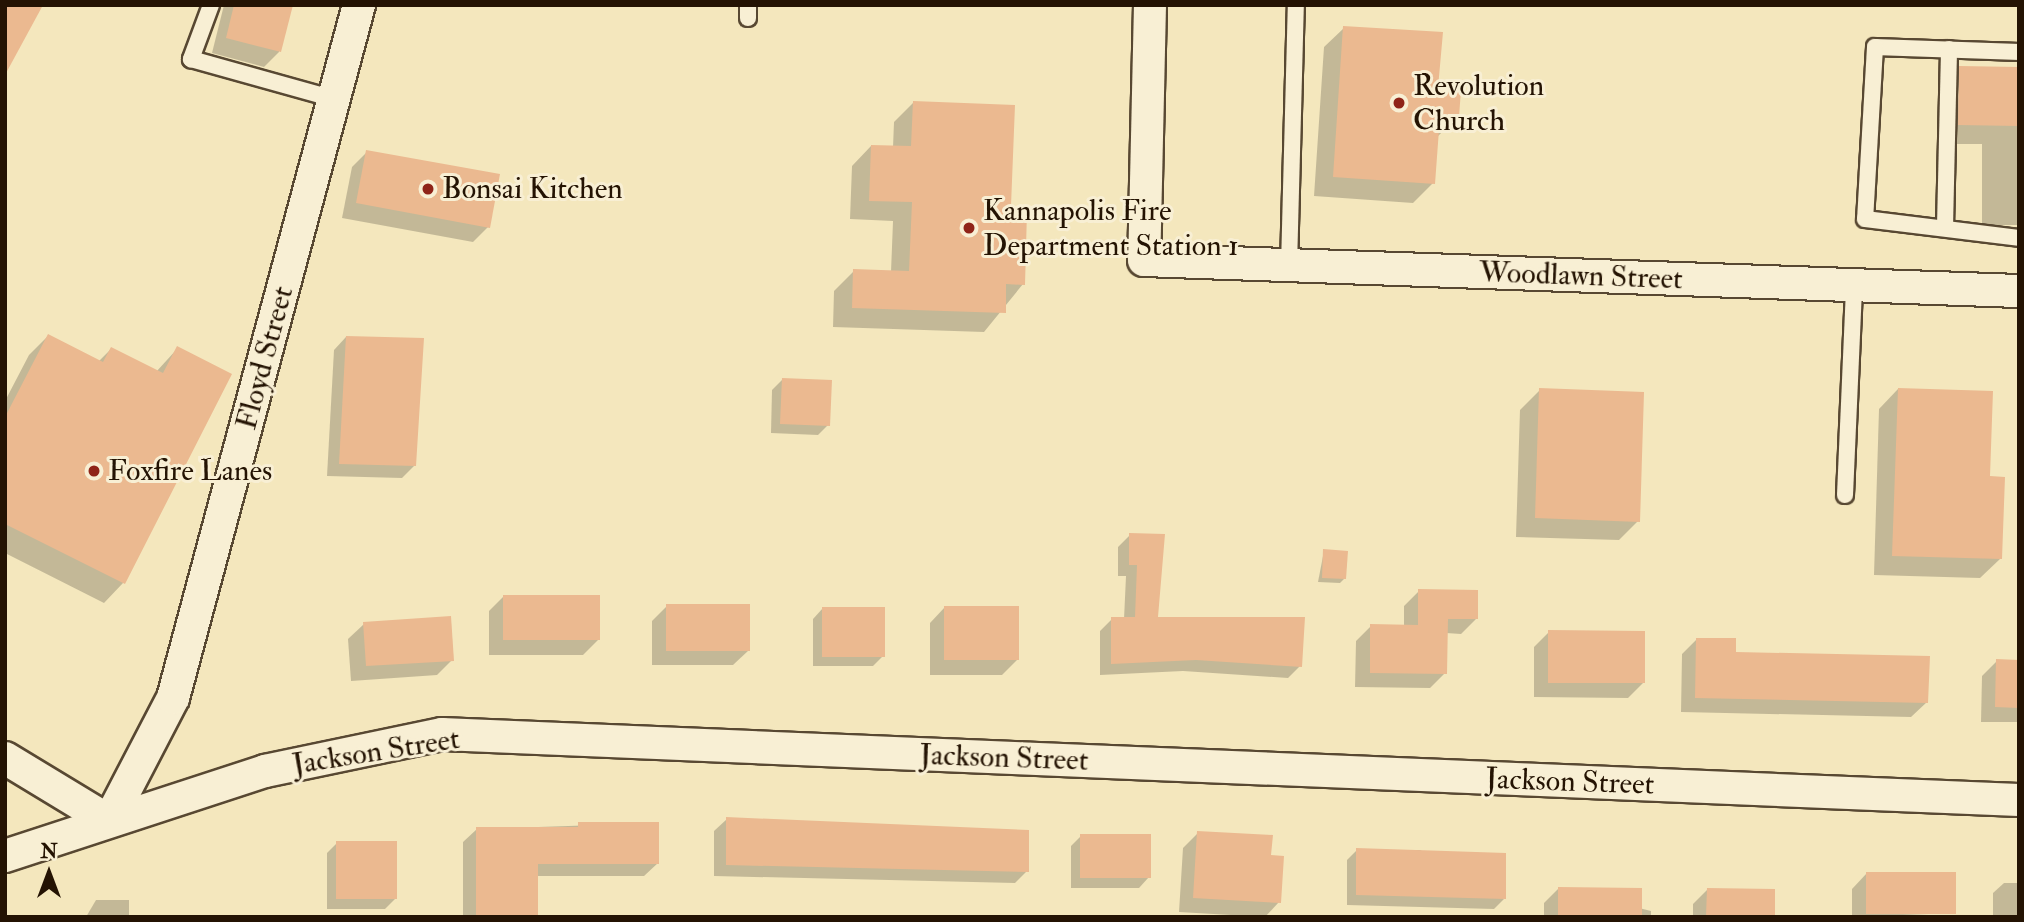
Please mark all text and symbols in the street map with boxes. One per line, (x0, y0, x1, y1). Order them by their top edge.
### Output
place label: Revolution Church (1413, 68, 1544, 138)
marker: Revolution Church (1391, 95, 1407, 111)
place label: Bonsai Kitchen (442, 171, 623, 207)
marker: Bonsai Kitchen (420, 181, 436, 197)
place label: Kannapolis Fire Department Station 1 (983, 193, 1239, 264)
marker: Kannapolis Fire Department Station 1 (961, 220, 977, 236)
street label: Woodlawn Street (1479, 254, 1683, 298)
street label: Floyd Street (229, 282, 301, 434)
place label: Foxfire Lanes (108, 453, 272, 489)
marker: Foxfire Lanes (86, 463, 102, 479)
street label: Jackson Street (290, 721, 462, 783)
street label: Jackson Street (919, 737, 1089, 779)
street label: Jackson Street (1485, 761, 1655, 803)
north arrow (14, 838, 84, 908)
text: N (40, 840, 58, 864)

